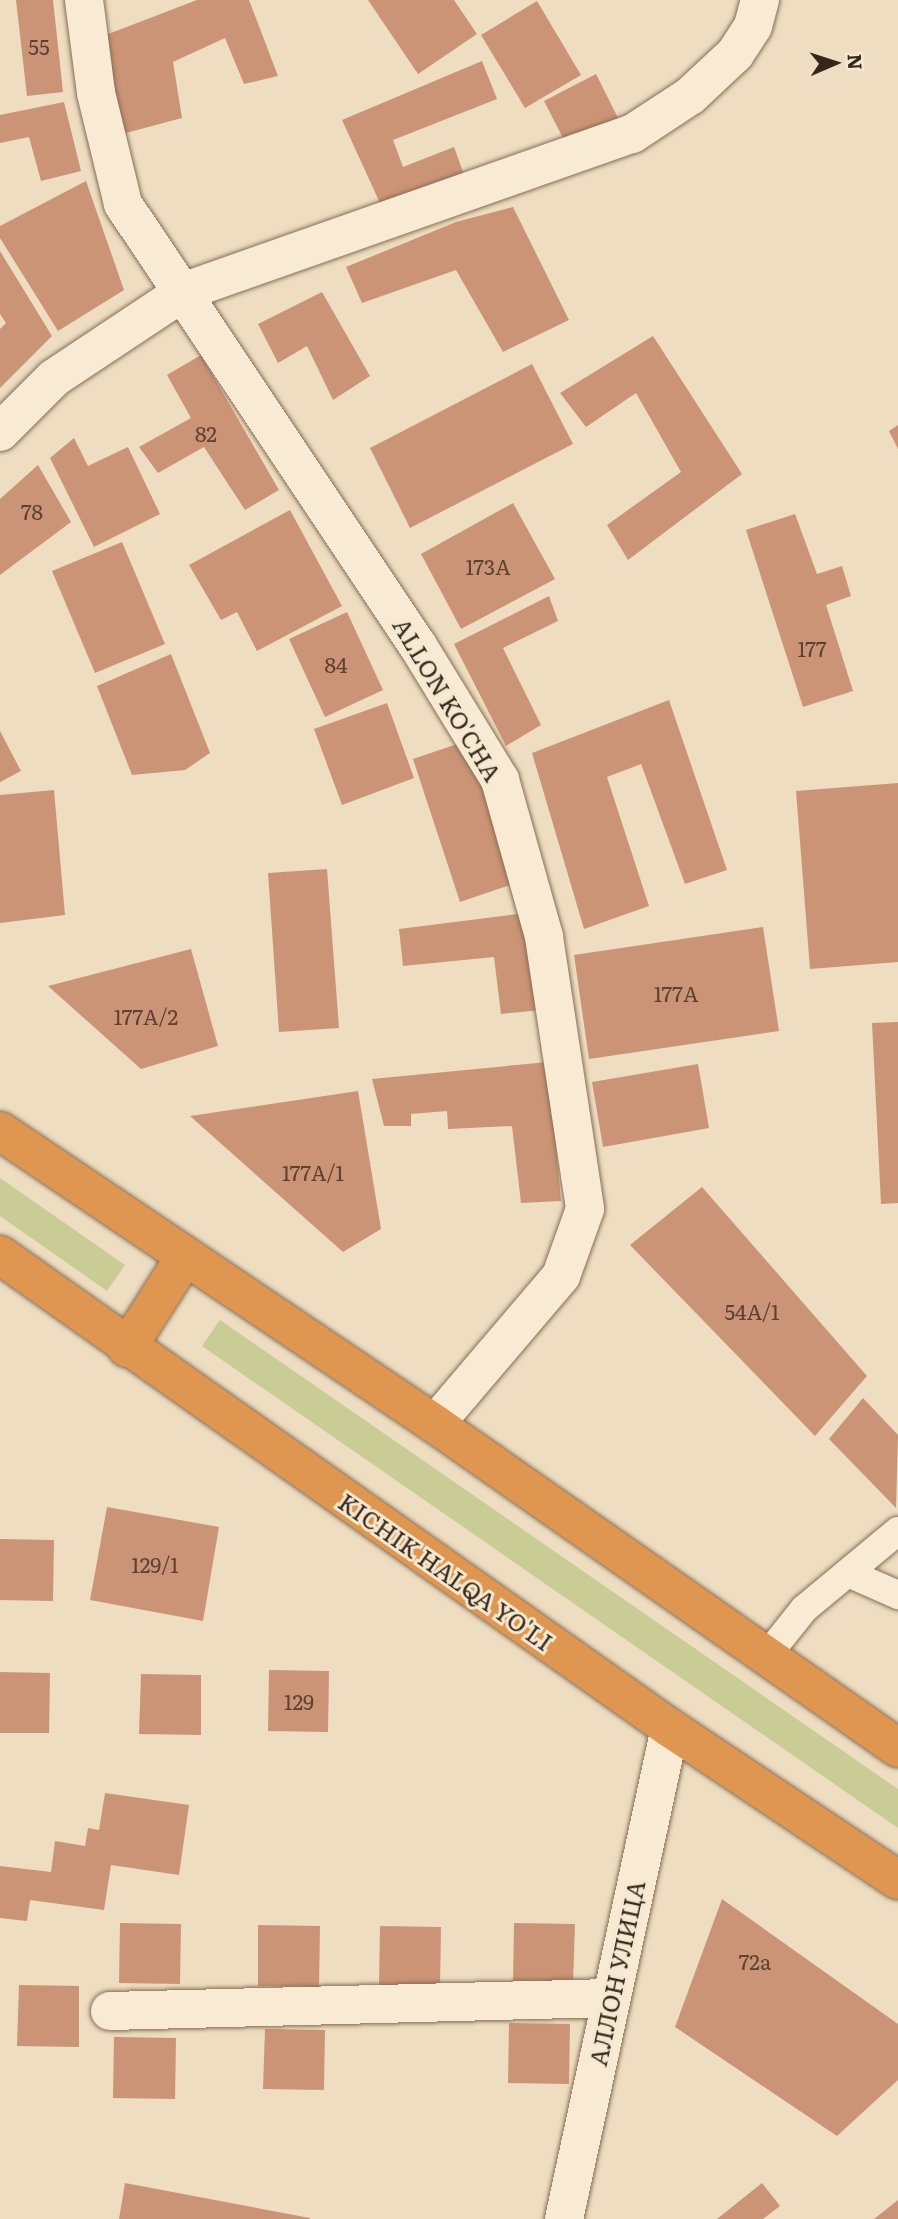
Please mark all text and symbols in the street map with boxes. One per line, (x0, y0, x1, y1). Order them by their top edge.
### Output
north arrow (800, 28, 870, 98)
house number: 55 (28, 33, 50, 59)
text: N (842, 53, 870, 71)
house number: 82 (195, 420, 217, 446)
house number: 78 (21, 498, 43, 524)
house number: 173A (465, 553, 511, 579)
street label: ALLON KO'CHA (388, 612, 508, 786)
house number: 177 (797, 635, 827, 661)
house number: 84 (324, 651, 348, 677)
house number: 177A (654, 980, 698, 1006)
house number: 177A/2 (114, 1003, 178, 1029)
house number: 177A/1 (282, 1159, 344, 1185)
house number: 54A/1 (724, 1298, 780, 1324)
street label: KICHIK HALQA YO'LI (334, 1486, 558, 1656)
house number: 129/1 (131, 1551, 179, 1577)
house number: 129 (284, 1688, 314, 1714)
street label: АЛЛОН УЛИЦА (582, 1878, 650, 2068)
house number: 72a (739, 1948, 771, 1974)

